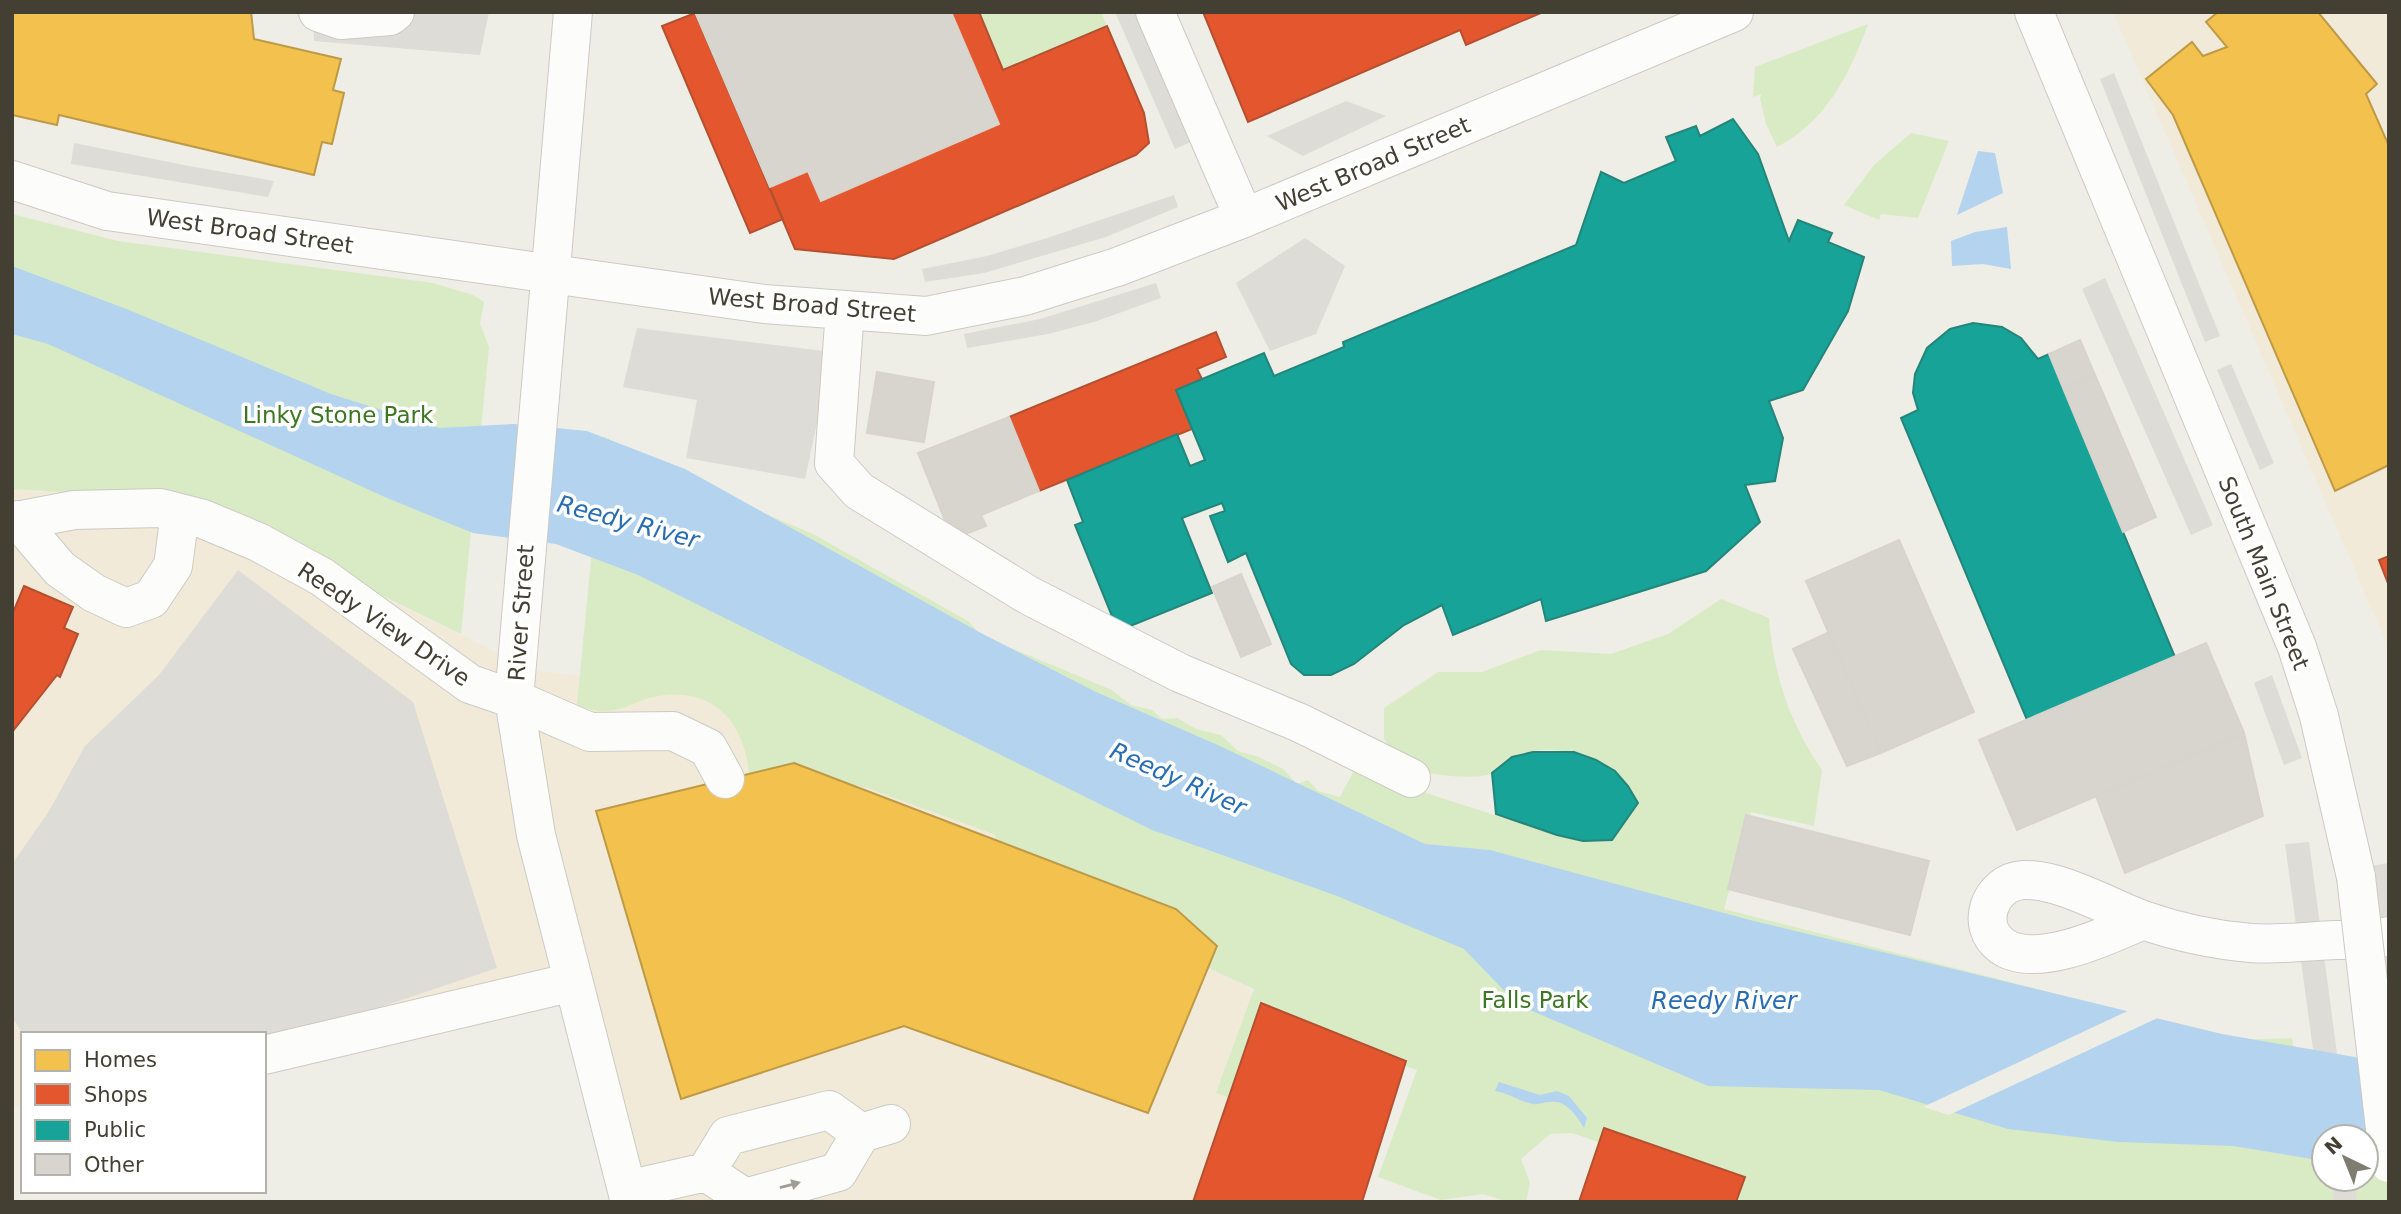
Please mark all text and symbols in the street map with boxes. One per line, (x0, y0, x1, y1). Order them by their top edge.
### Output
street label: West Broad Street (1272, 111, 1474, 217)
street label: West Broad Street (145, 204, 355, 258)
street label: West Broad Street (707, 283, 917, 327)
park label: Linky Stone Park (243, 402, 434, 428)
street label: South Main Street (2213, 473, 2315, 673)
water label: Reedy River (554, 490, 704, 555)
street label: River Street (503, 544, 539, 682)
street label: Reedy View Drive (293, 557, 475, 691)
water label: Reedy River (1106, 737, 1252, 822)
park label: Falls Park (1482, 987, 1589, 1013)
water label: Reedy River (1651, 987, 1799, 1015)
legend (21, 1032, 266, 1193)
text: Homes (84, 1048, 157, 1072)
text: Shops (84, 1083, 148, 1107)
text: Public (84, 1118, 146, 1142)
north arrow (2310, 1123, 2380, 1193)
text: N (2320, 1132, 2347, 1159)
text: Other (84, 1153, 144, 1177)
one-way arrow (779, 1180, 800, 1190)

